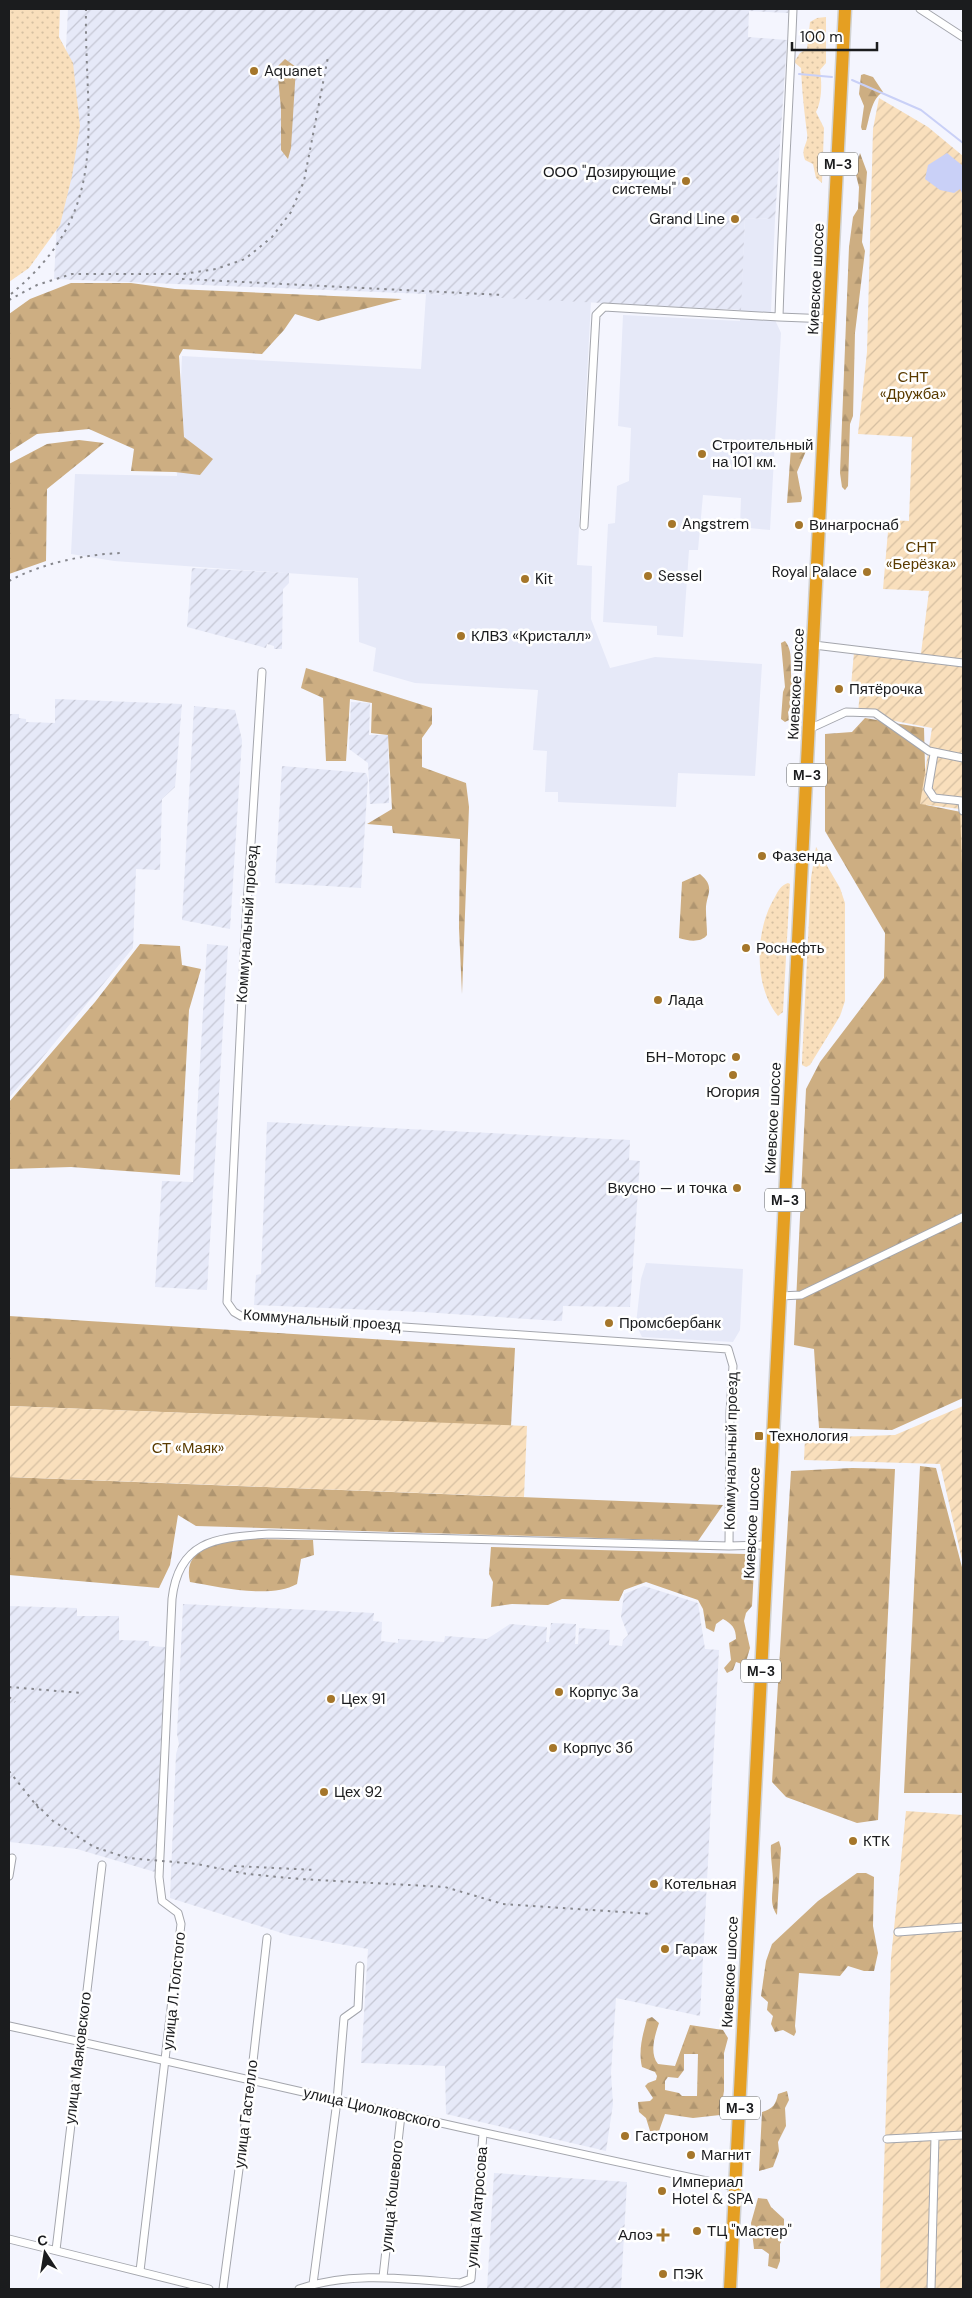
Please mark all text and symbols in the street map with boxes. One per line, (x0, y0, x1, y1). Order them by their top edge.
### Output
scale bar (792, 20, 877, 52)
text: 100 m (800, 27, 843, 47)
place label: Aquanet (264, 61, 323, 81)
marker: Aquanet (248, 65, 260, 77)
road number: М-3 (818, 152, 858, 175)
place label: ООО "Дозирующие системы" (543, 162, 676, 199)
marker: ООО "Дозирующие системы" (680, 175, 692, 187)
place label: Grand Line (649, 209, 725, 229)
marker: Grand Line (729, 213, 741, 225)
street label: Киевское шоссе (803, 223, 829, 335)
park label: СНТ «Дружба» (880, 367, 946, 404)
place label: Строительный на 101 км. (712, 435, 813, 472)
marker: Строительный на 101 км. (696, 448, 708, 460)
place label: Angstrem (682, 514, 749, 534)
place label: Винагроснаб (809, 515, 899, 535)
marker: Angstrem (666, 518, 678, 530)
marker: Винагроснаб (793, 519, 805, 531)
park label: СНТ «Берёзка» (886, 537, 956, 574)
place label: Royal Palace (772, 562, 857, 582)
place label: Sessel (658, 566, 702, 586)
marker: Royal Palace (861, 566, 873, 578)
place label: Kit (535, 569, 553, 589)
marker: Sessel (642, 570, 654, 582)
marker: Kit (519, 573, 531, 585)
place label: КЛВЗ «Кристалл» (471, 626, 591, 646)
street label: Киевское шоссе (783, 628, 809, 740)
marker: КЛВЗ «Кристалл» (455, 630, 467, 642)
place label: Пятёрочка (849, 679, 923, 699)
marker: Пятёрочка (833, 683, 845, 695)
road number: М-3 (787, 764, 827, 786)
street label: Коммунальный проезд (232, 844, 263, 1004)
place label: Фазенда (772, 846, 833, 866)
marker: Фазенда (756, 850, 768, 862)
place label: Роснефть (756, 938, 825, 958)
marker: Роснефть (740, 942, 752, 954)
place label: Лада (668, 990, 704, 1010)
marker: Лада (652, 994, 664, 1006)
place label: БН-Моторс (646, 1047, 726, 1067)
marker: БН-Моторс (730, 1051, 742, 1063)
street label: Киевское шоссе (760, 1062, 786, 1174)
marker: Югория (727, 1069, 739, 1081)
place label: Югория (706, 1082, 760, 1102)
place label: Вкусно — и точка (608, 1178, 728, 1198)
marker: Вкусно — и точка (731, 1182, 743, 1194)
road number: М-3 (765, 1188, 805, 1212)
street label: Коммунальный проезд (242, 1305, 402, 1336)
place label: Промсбербанк (619, 1313, 721, 1333)
marker: Промсбербанк (603, 1317, 615, 1329)
street label: Коммунальный проезд (720, 1372, 742, 1530)
place label: Технология (769, 1426, 848, 1446)
marker: Технология (753, 1430, 765, 1442)
park label: СТ «Маяк» (152, 1438, 225, 1458)
street label: Киевское шоссе (739, 1467, 765, 1579)
road number: М-3 (741, 1660, 781, 1682)
place label: Корпус 3a (569, 1682, 638, 1702)
marker: Корпус 3a (553, 1686, 565, 1698)
place label: Цех 91 (341, 1689, 385, 1709)
marker: Цех 91 (325, 1693, 337, 1705)
place label: Корпус 3б (563, 1738, 633, 1758)
marker: Корпус 3б (547, 1742, 559, 1754)
place label: Цех 92 (334, 1782, 382, 1802)
marker: Цех 92 (318, 1786, 330, 1798)
place label: КТК (863, 1831, 890, 1851)
marker: КТК (847, 1835, 859, 1847)
place label: Котельная (664, 1874, 737, 1894)
marker: Котельная (648, 1878, 660, 1890)
street label: Киевское шоссе (717, 1916, 743, 2028)
street label: улица Л.Толстого (158, 1931, 190, 2051)
place label: Гараж (675, 1939, 717, 1959)
marker: Гараж (659, 1943, 671, 1955)
street label: улица Маяковского (60, 1991, 96, 2125)
street label: улица Гастелло (229, 2059, 263, 2169)
street label: улица Циолковского (301, 2082, 443, 2134)
road number: М-3 (720, 2096, 760, 2120)
place label: Гастроном (635, 2126, 709, 2146)
marker: Гастроном (619, 2130, 631, 2142)
street label: улица Кошевого (376, 2139, 408, 2253)
street label: улица Матросова (462, 2145, 492, 2268)
place label: Магнит (701, 2145, 751, 2165)
marker: Магнит (685, 2149, 697, 2161)
place label: Империал Hotel & SPA (672, 2172, 753, 2209)
marker: Империал Hotel & SPA (656, 2185, 668, 2197)
place label: ТЦ "Мастер" (707, 2221, 792, 2241)
place label: Алоэ (618, 2225, 653, 2245)
marker: ТЦ "Мастер" (691, 2225, 703, 2237)
north arrow (20, 2228, 70, 2278)
marker: Алоэ (657, 2229, 669, 2241)
text: С (35, 2230, 49, 2250)
place label: ПЭК (673, 2264, 704, 2284)
marker: ПЭК (657, 2268, 669, 2280)

